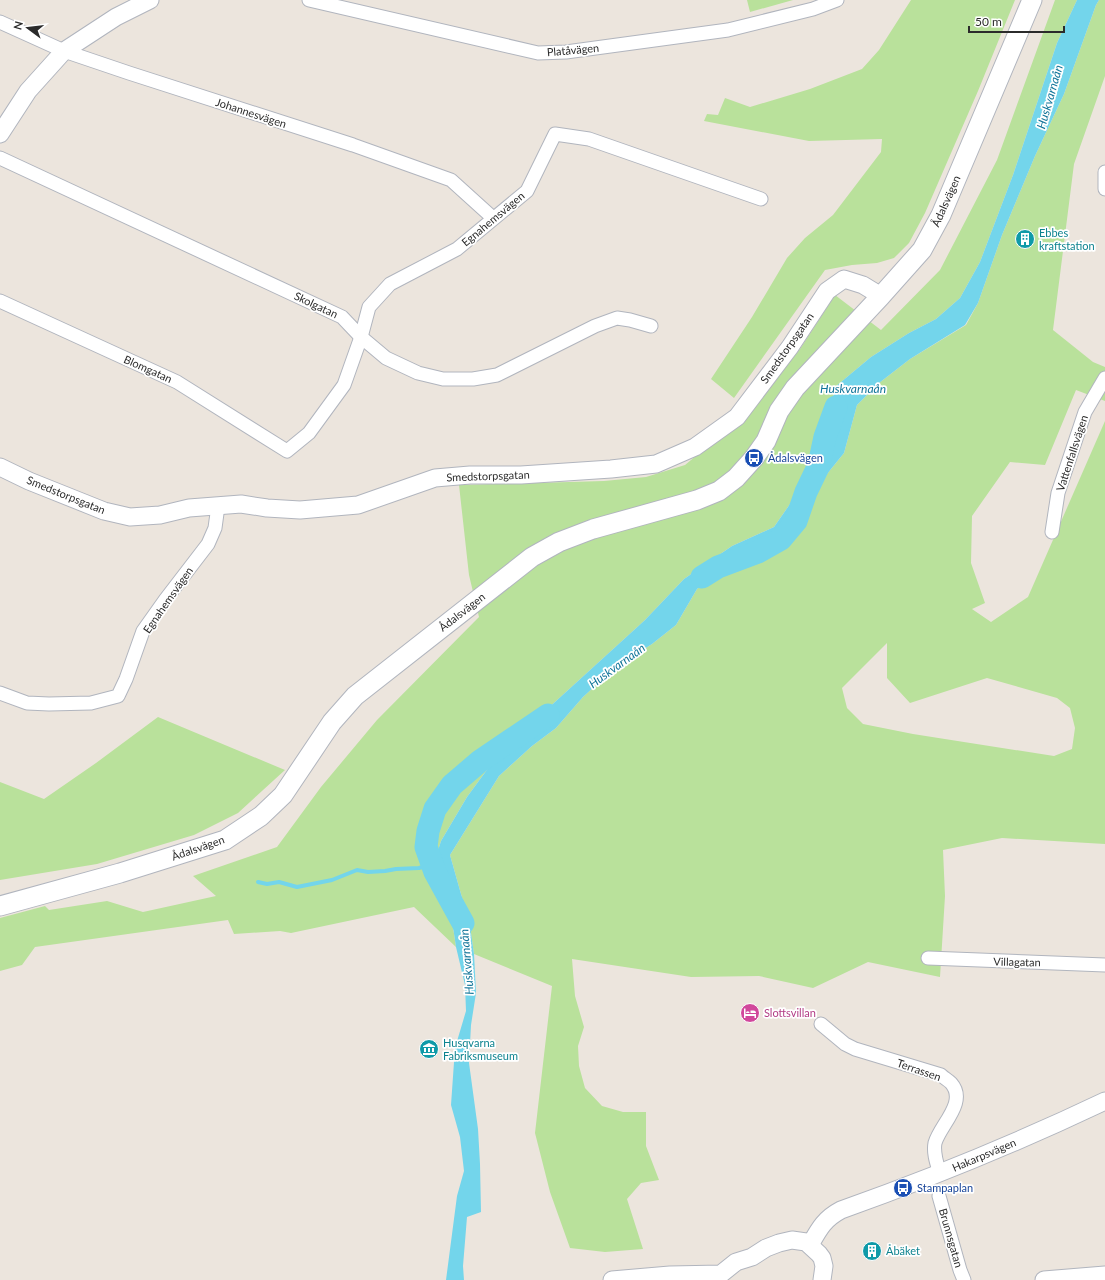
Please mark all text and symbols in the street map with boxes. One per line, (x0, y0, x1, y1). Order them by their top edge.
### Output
north arrow (8, 8, 48, 48)
scale bar (969, 8, 1064, 34)
text: 50 m (975, 14, 1002, 29)
text: N (10, 20, 25, 31)
street label: Platåvägen (546, 41, 600, 58)
water label: Huskvarnaån (1033, 63, 1066, 131)
street label: Johannesvägen (214, 95, 288, 130)
street label: Ådalsvägen (928, 173, 963, 228)
street label: Egnahemsvägen (459, 189, 527, 249)
place label: Ebbes kraftstation (1039, 226, 1095, 252)
building icon: Ebbes kraftstation (1014, 228, 1036, 250)
street label: Skolgatan (292, 289, 340, 320)
street label: Smedstorpsgatan (757, 310, 816, 386)
street label: Blomgatan (122, 352, 174, 385)
water label: Huskvarnaån (820, 381, 886, 396)
street label: Vattenfallsvägen (1053, 413, 1090, 492)
bus stop icon: Ådalsvägen (743, 447, 765, 469)
place label: Ådalsvägen (768, 451, 823, 464)
street label: Smedstorpsgatan (446, 468, 530, 483)
street label: Smedstorpsgatan (25, 473, 107, 516)
street label: Egnahemsvägen (140, 564, 195, 635)
street label: Ådalsvägen (436, 590, 487, 634)
water label: Huskvarnaån (586, 640, 648, 691)
street label: Ådalsvägen (170, 832, 226, 863)
water label: Huskvarnaån (456, 928, 477, 996)
street label: Villagatan (993, 955, 1041, 968)
hotel icon: Slottsvillan (739, 1002, 761, 1024)
place label: Slottsvillan (764, 1006, 816, 1019)
place label: Husqvarna Fabriksmuseum (443, 1036, 518, 1062)
museum icon: Husqvarna Fabriksmuseum (418, 1038, 440, 1060)
street label: Terrassen (895, 1056, 943, 1083)
street label: Hakarpsvägen (950, 1135, 1018, 1174)
bus stop icon: Stampaplan (892, 1177, 914, 1199)
place label: Stampaplan (917, 1181, 973, 1194)
street label: Brunnsgatan (937, 1207, 966, 1269)
building icon: Åbäket (861, 1240, 883, 1262)
place label: Åbäket (886, 1244, 920, 1257)

